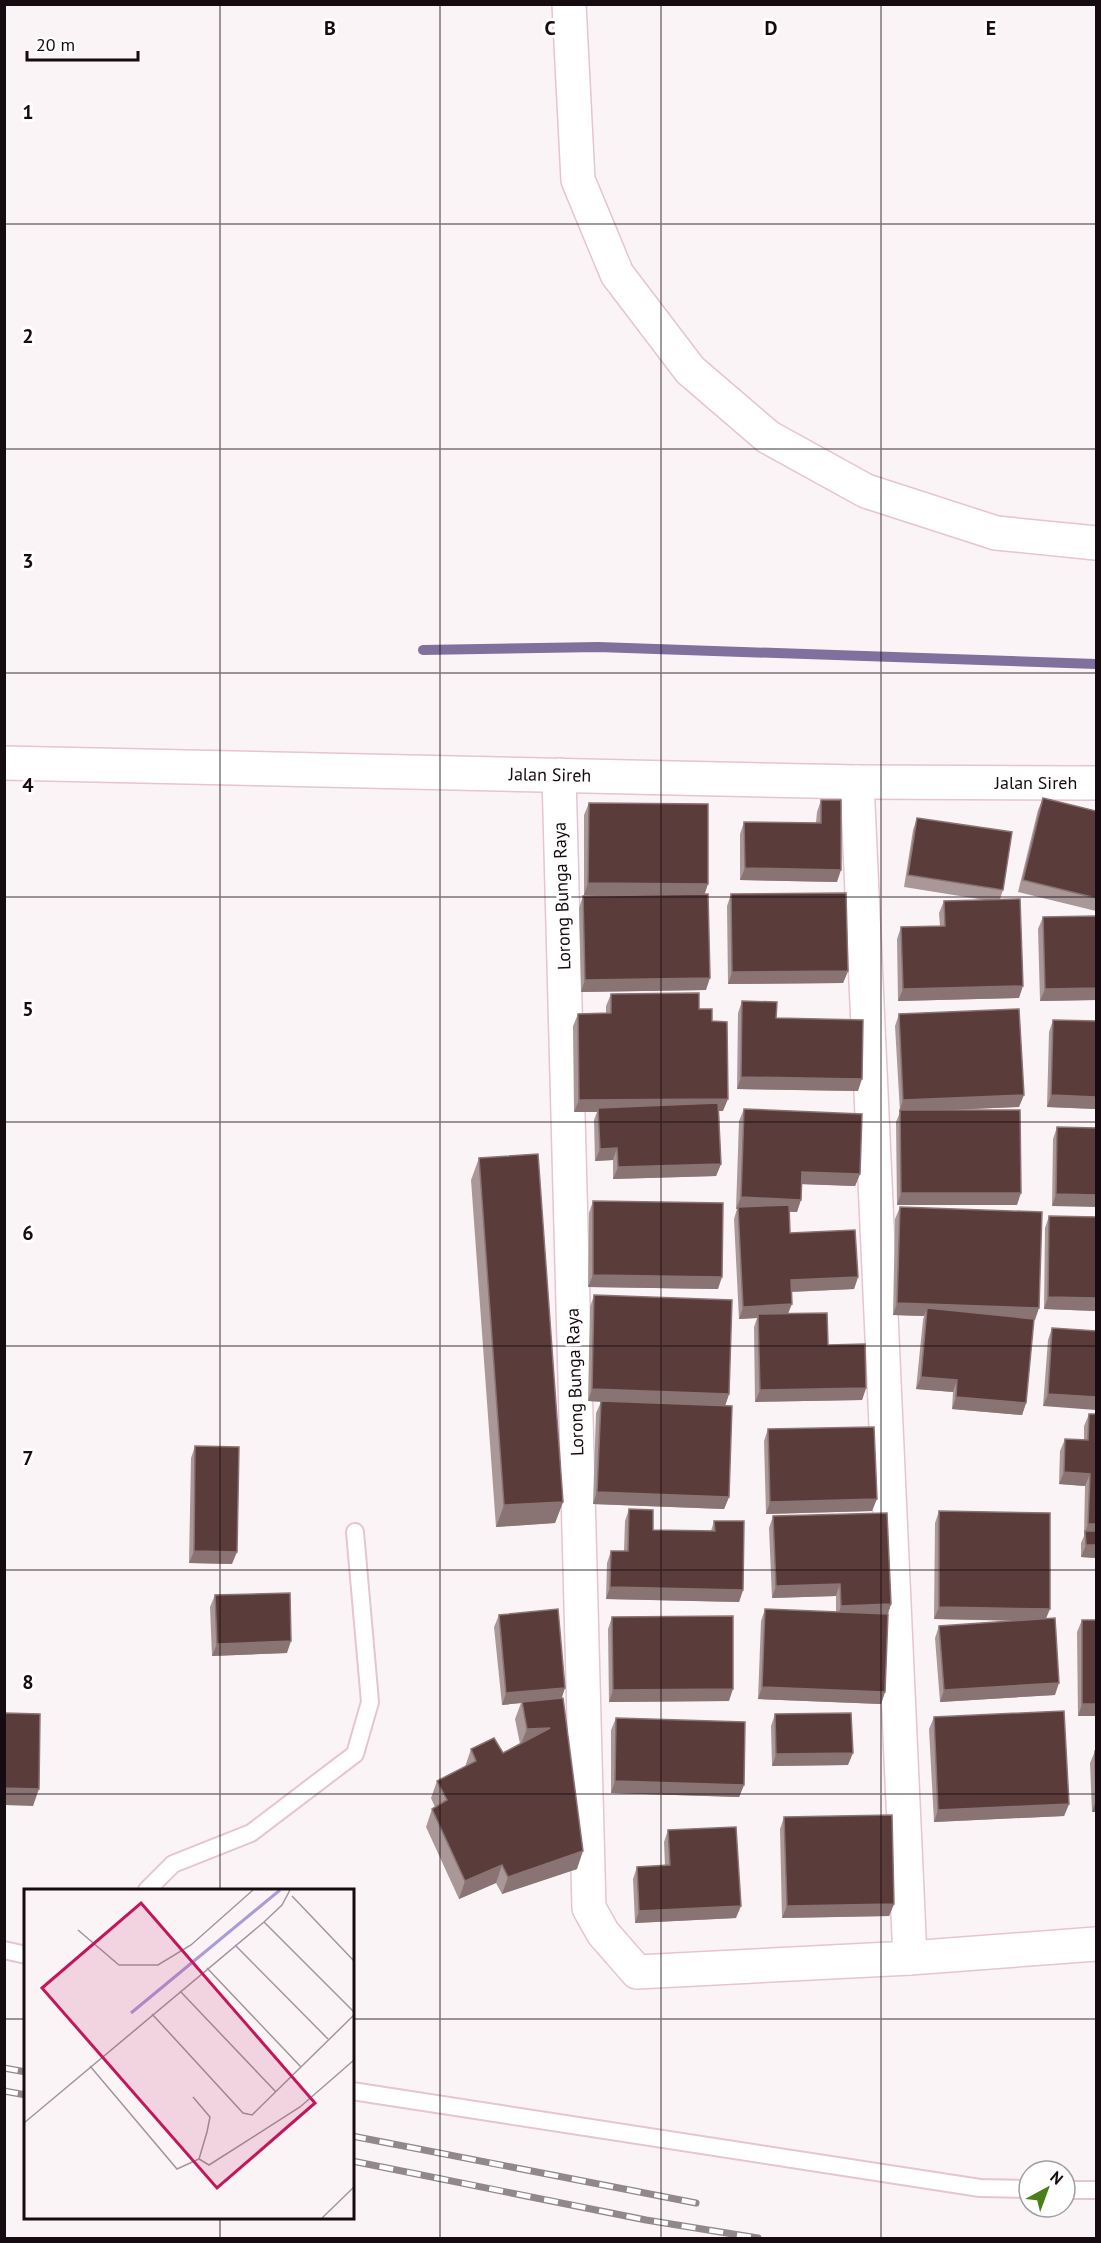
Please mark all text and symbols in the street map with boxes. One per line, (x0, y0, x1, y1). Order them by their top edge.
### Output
text: B (324, 15, 336, 41)
text: C (544, 15, 556, 41)
text: D (765, 15, 778, 41)
text: E (986, 15, 996, 41)
scale bar (27, 24, 138, 62)
text: 20 m (36, 33, 75, 56)
text: 1 (22, 99, 34, 125)
text: 2 (22, 323, 34, 349)
text: 3 (22, 548, 34, 574)
street label: Jalan Sireh (508, 762, 591, 787)
street label: Jalan Sireh (994, 771, 1077, 794)
text: 4 (22, 772, 34, 798)
street label: Lorong Bunga Raya (547, 822, 576, 970)
text: 5 (22, 996, 34, 1022)
text: 6 (22, 1220, 34, 1246)
street label: Lorong Bunga Raya (560, 1308, 589, 1456)
text: 7 (22, 1445, 34, 1471)
text: 8 (22, 1669, 34, 1695)
inset map (24, 1889, 354, 2219)
north arrow (1017, 2159, 1077, 2219)
text: N (1046, 2167, 1067, 2189)

